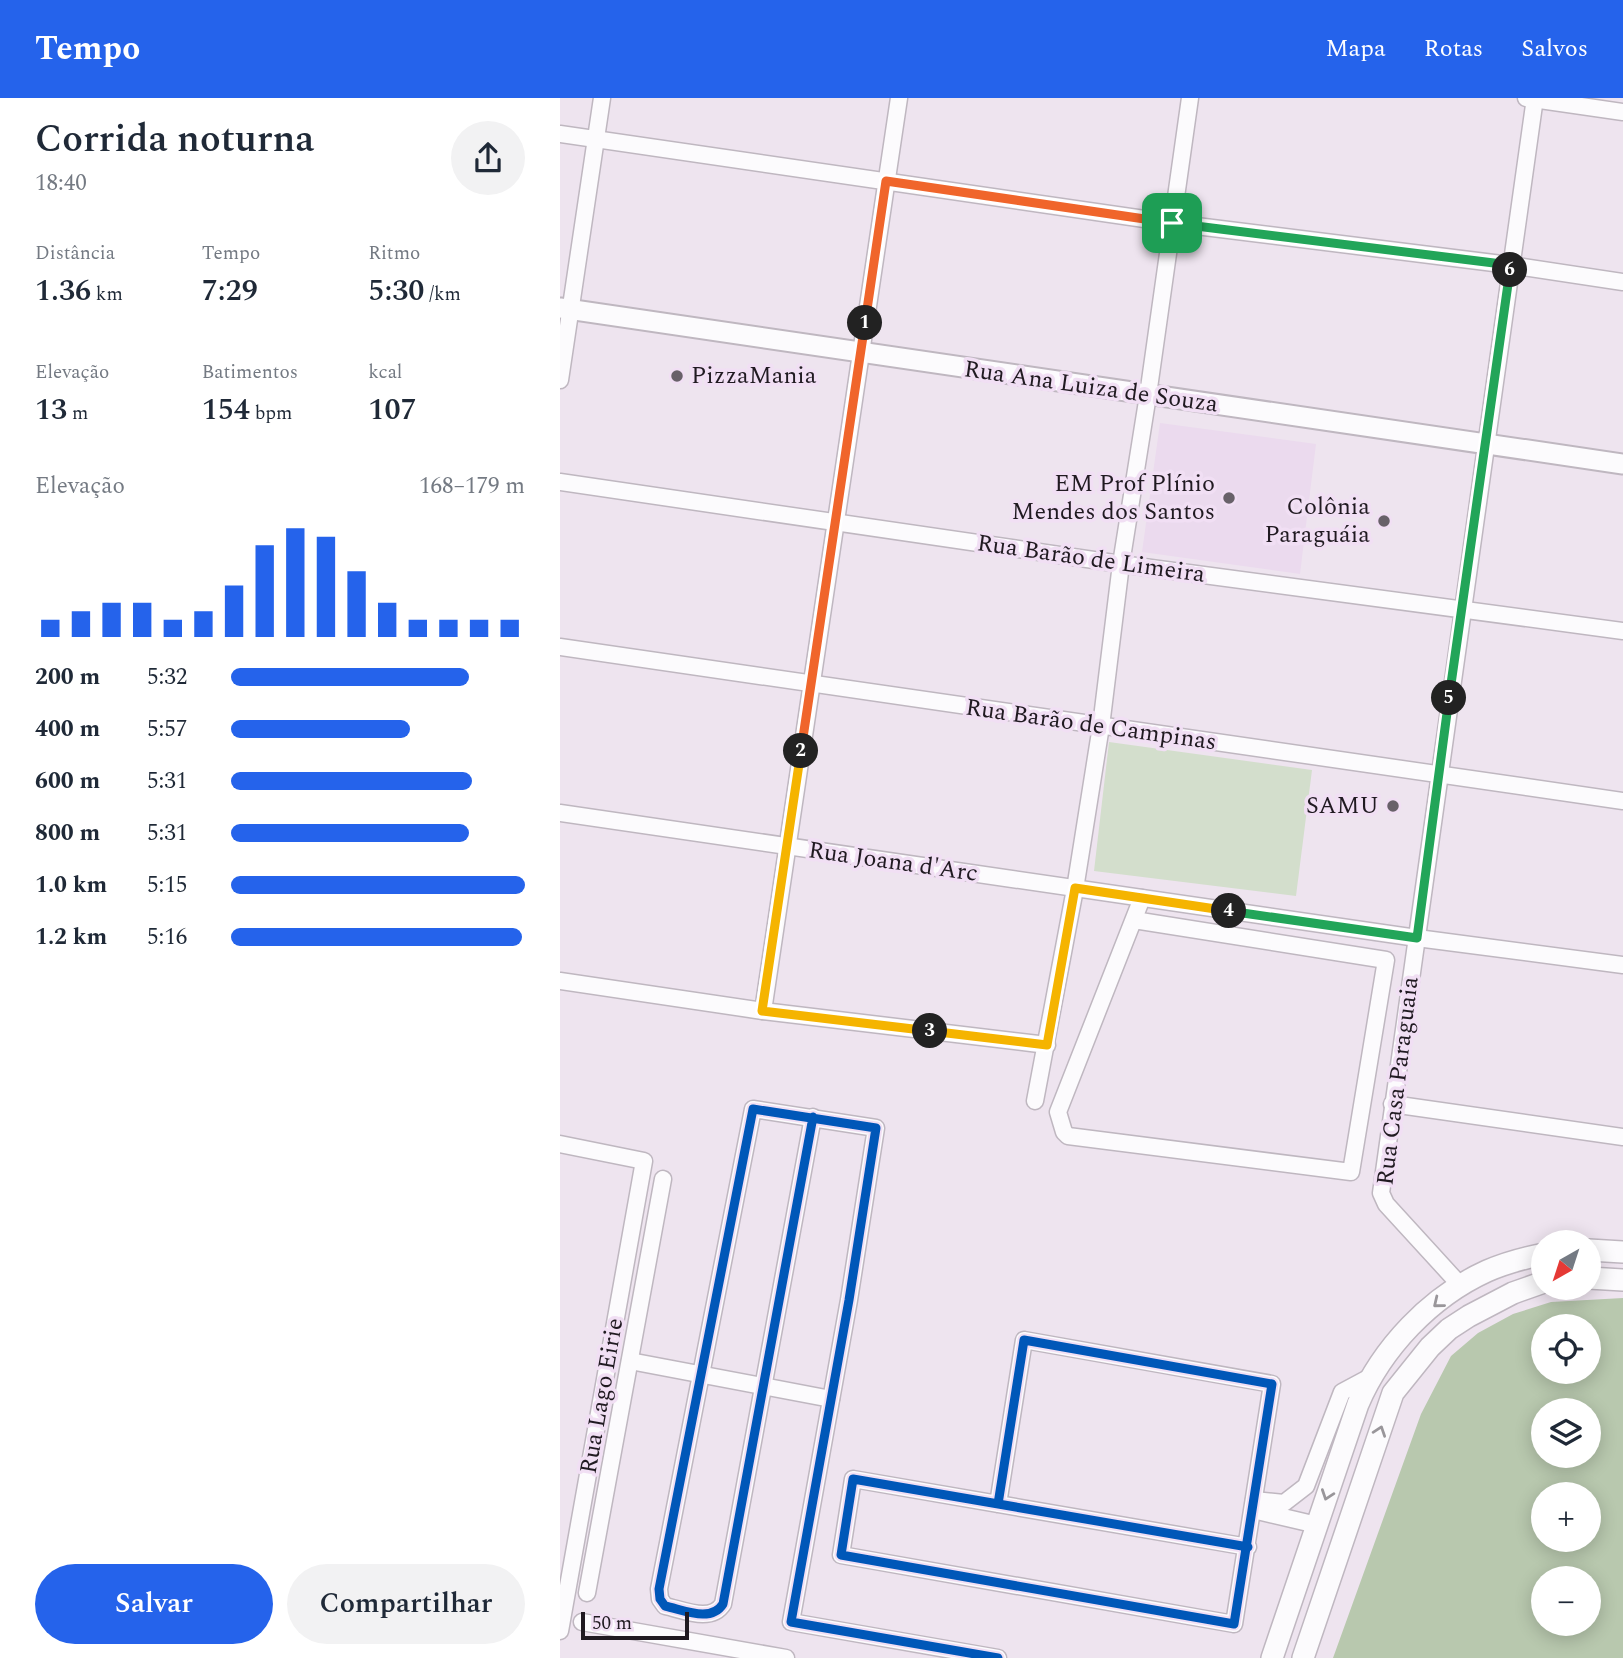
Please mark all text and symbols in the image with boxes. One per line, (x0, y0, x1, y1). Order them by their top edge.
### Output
text: Tempo (35, 24, 140, 74)
text: Mapa (1326, 31, 1386, 67)
text: Rotas (1424, 31, 1483, 67)
text: Salvos (1521, 31, 1588, 67)
text: Corrida noturna (35, 111, 314, 169)
button: share (451, 121, 525, 195)
text: 18:40 (35, 166, 87, 201)
pin (1142, 193, 1202, 253)
icon: arrive (1153, 204, 1191, 242)
text: Distância (35, 239, 115, 268)
text: Tempo (202, 239, 260, 268)
text: Ritmo (368, 239, 420, 268)
pin: 6 (1492, 252, 1528, 288)
text: 6 (1504, 255, 1515, 284)
text: 1.36 (35, 268, 91, 314)
text: 7:29 (202, 268, 258, 314)
text: 5:30 (368, 268, 424, 314)
text: km (91, 280, 123, 309)
text: /km (424, 280, 461, 309)
pin: 1 (848, 306, 882, 341)
text: 1 (859, 308, 870, 337)
street label: Rua Ana Luiza de Souza (962, 351, 1221, 423)
text: Elevação (35, 358, 109, 387)
text: Batimentos (202, 358, 298, 387)
text: kcal (368, 358, 402, 387)
place label: PizzaMania (691, 358, 817, 394)
marker: PizzaMania (669, 368, 685, 384)
text: 13 (35, 387, 67, 433)
text: 154 (202, 387, 250, 433)
text: 107 (368, 387, 417, 433)
text: m (67, 399, 88, 428)
text: bpm (250, 399, 292, 428)
place label: EM Prof Plínio Mendes dos Santos (1012, 466, 1215, 530)
text: Elevação (35, 469, 125, 504)
text: 168–179 m (419, 469, 525, 504)
place label: Colônia Paraguáia (1264, 489, 1370, 553)
marker: EM Prof Plínio Mendes dos Santos (1221, 490, 1237, 506)
marker: Colônia Paraguáia (1376, 513, 1392, 529)
street label: Rua Barão de Limeira (975, 525, 1208, 593)
text: 200 m (35, 660, 100, 695)
text: 5:32 (147, 660, 187, 695)
pin: 5 (1432, 680, 1466, 716)
text: 5 (1443, 683, 1454, 712)
street label: Rua Barão de Campinas (963, 690, 1219, 760)
text: 400 m (35, 712, 100, 747)
text: 5:57 (147, 712, 187, 747)
pin: 2 (784, 734, 818, 768)
text: 2 (795, 736, 806, 765)
text: 600 m (35, 764, 100, 799)
text: 5:31 (147, 764, 187, 799)
place label: SAMU (1306, 788, 1379, 824)
marker: SAMU (1385, 798, 1401, 814)
text: 800 m (35, 816, 100, 851)
text: 5:31 (147, 816, 187, 851)
street label: Rua Joana d'Arc (806, 832, 980, 892)
text: 1.0 km (35, 868, 107, 903)
text: 5:15 (147, 868, 187, 903)
pin: 4 (1212, 894, 1246, 928)
text: 4 (1223, 896, 1234, 925)
text: 1.2 km (35, 920, 107, 955)
text: 5:16 (147, 920, 187, 955)
street label: Rua Casa Paraguaia (1367, 974, 1429, 1187)
pin: 3 (912, 1014, 948, 1048)
text: 3 (924, 1016, 935, 1045)
north arrow (1531, 1230, 1601, 1300)
map controls (1531, 1230, 1601, 1636)
one-way arrow (1434, 1294, 1446, 1307)
button: locate (1531, 1314, 1601, 1384)
street label: Rua Lago Eirie (571, 1315, 633, 1477)
button: layers (1531, 1398, 1601, 1468)
one-way arrow (1372, 1426, 1386, 1438)
button: + (1531, 1482, 1601, 1552)
one-way arrow (1321, 1488, 1335, 1501)
button: Salvar (35, 1564, 273, 1644)
button: Compartilhar (287, 1564, 525, 1644)
button: − (1531, 1566, 1601, 1636)
scale bar (581, 1609, 690, 1641)
text: 50 m (592, 1609, 632, 1638)

